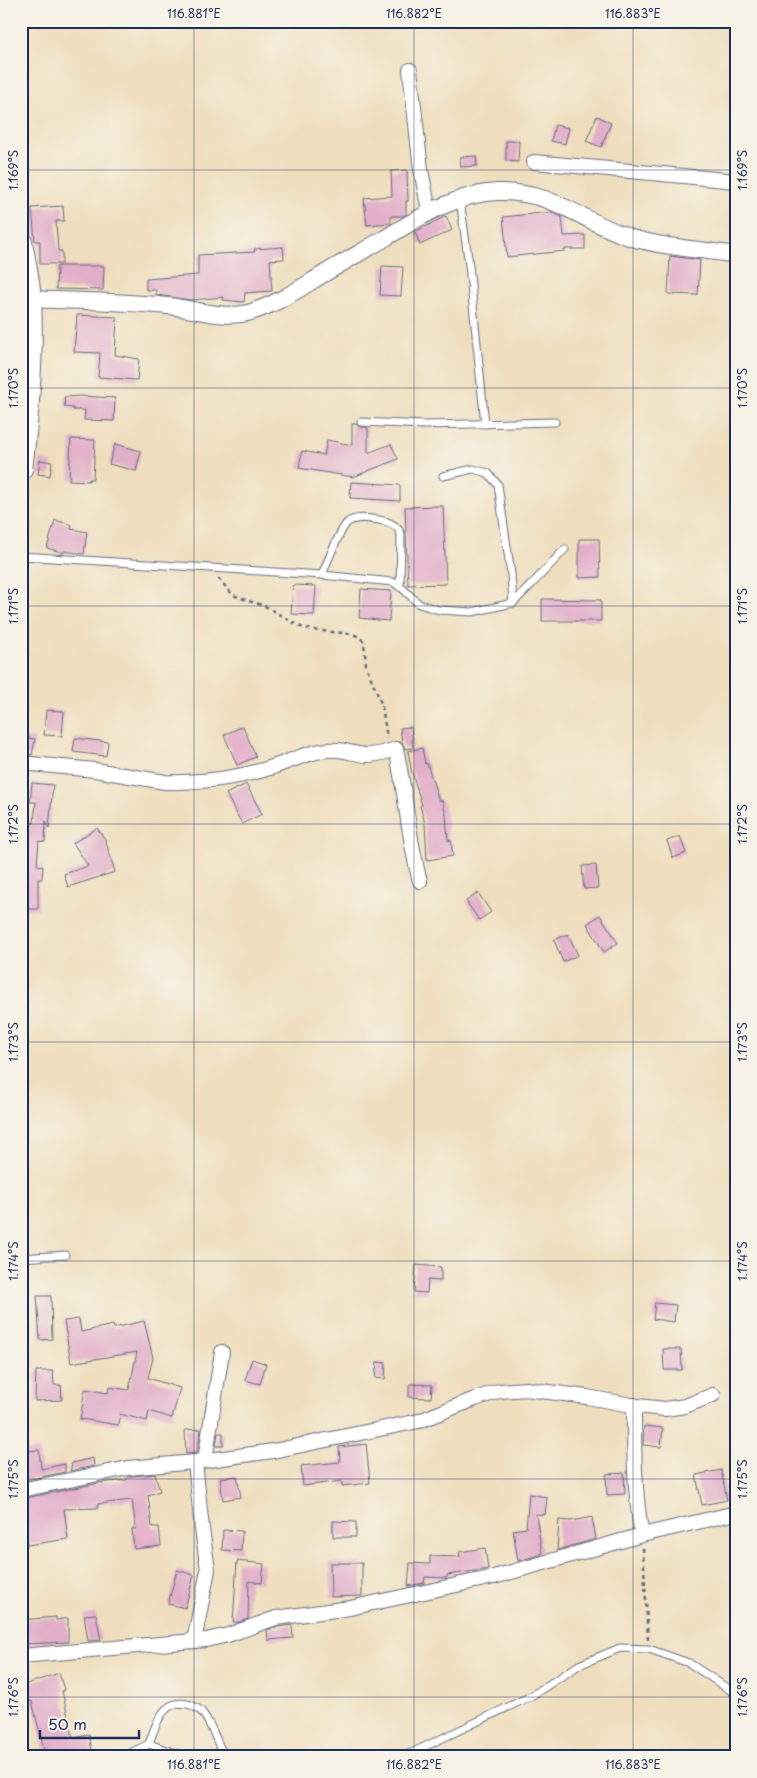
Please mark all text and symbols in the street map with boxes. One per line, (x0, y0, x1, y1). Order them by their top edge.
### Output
text: 116.881°E (167, 4, 221, 22)
text: 116.882°E (386, 4, 442, 22)
text: 116.883°E (605, 4, 661, 22)
text: 1.169°S (4, 150, 22, 190)
text: 1.169°S (733, 150, 751, 190)
text: 1.170°S (4, 368, 22, 408)
text: 1.170°S (733, 368, 751, 408)
text: 1.171°S (4, 588, 22, 624)
text: 1.171°S (733, 588, 751, 624)
text: 1.172°S (4, 804, 22, 844)
text: 1.172°S (733, 804, 751, 844)
text: 1.173°S (4, 1022, 22, 1062)
text: 1.173°S (733, 1022, 751, 1062)
text: 1.174°S (4, 1241, 22, 1281)
text: 1.174°S (733, 1241, 751, 1281)
text: 1.175°S (4, 1459, 22, 1499)
text: 1.175°S (733, 1459, 751, 1499)
text: 1.176°S (4, 1677, 22, 1717)
text: 1.176°S (733, 1677, 751, 1717)
scale bar (40, 1708, 139, 1740)
text: 50 m (48, 1712, 87, 1735)
text: 116.881°E (167, 1755, 221, 1773)
text: 116.882°E (386, 1755, 442, 1773)
text: 116.883°E (605, 1755, 661, 1773)

